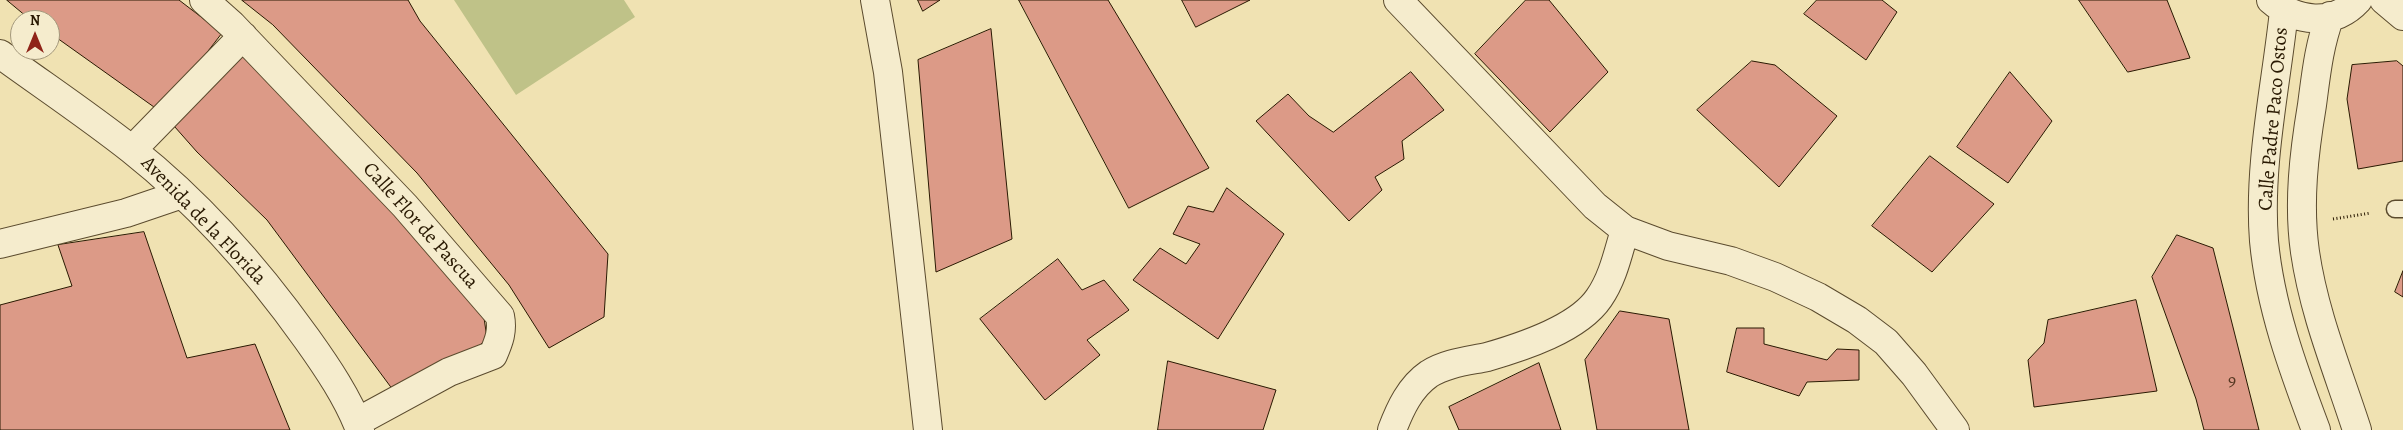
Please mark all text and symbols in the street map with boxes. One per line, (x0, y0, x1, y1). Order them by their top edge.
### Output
north arrow (10, 10, 60, 60)
text: N (30, 11, 40, 30)
street label: Calle Padre Paco Ostos (2254, 26, 2294, 212)
street label: Avenida de la Florida (135, 152, 271, 290)
street label: Calle Flor de Pascua (357, 158, 483, 294)
house number: 9 (2228, 371, 2236, 393)

